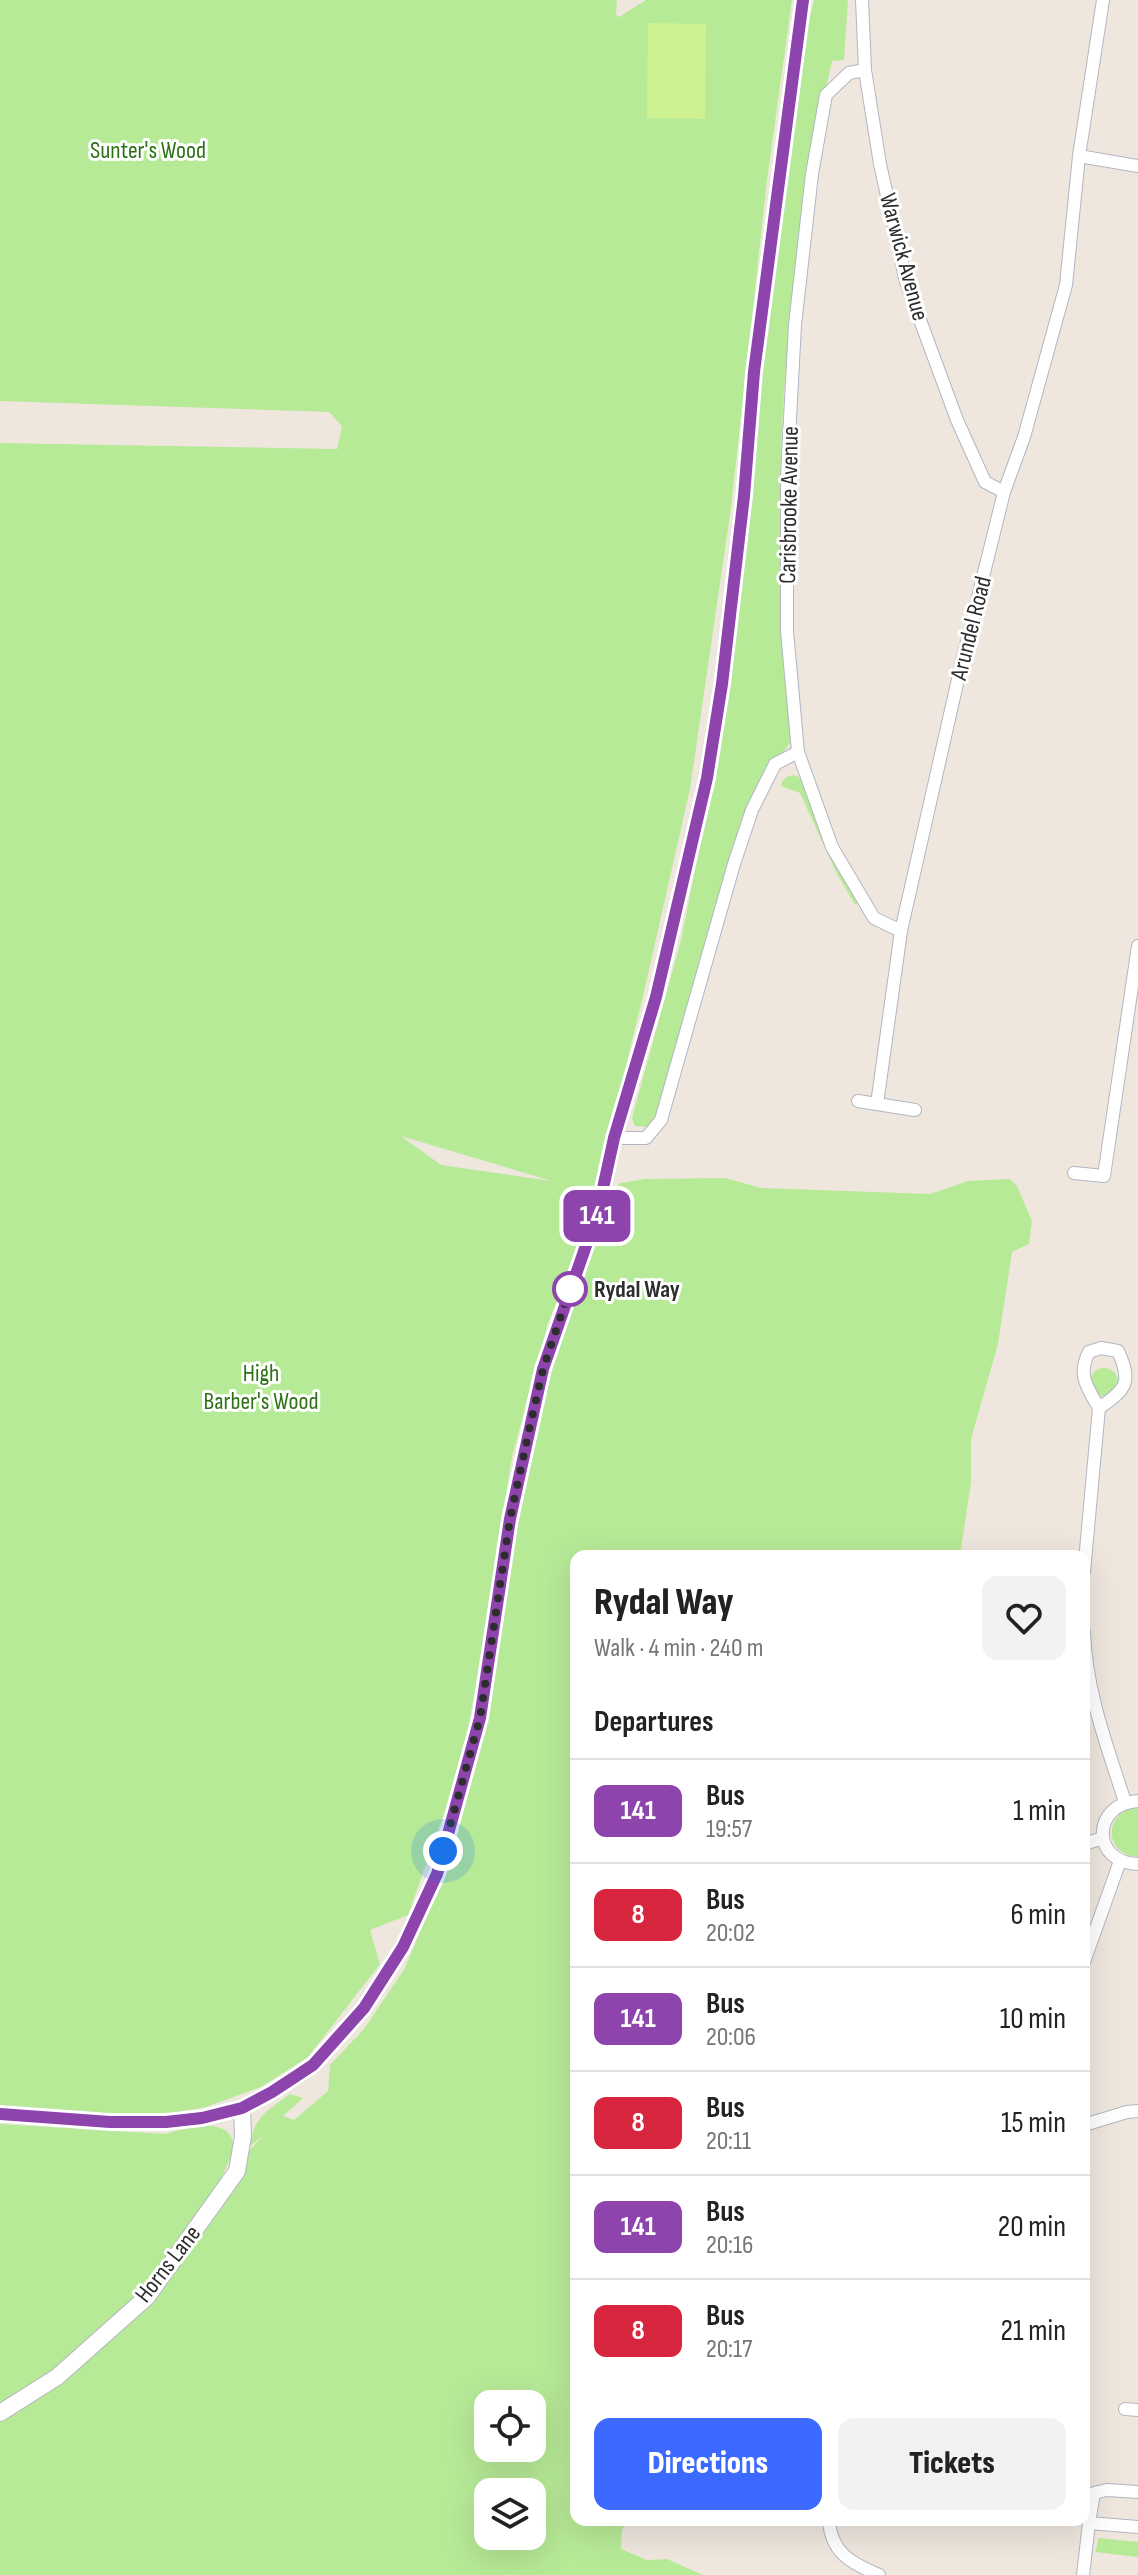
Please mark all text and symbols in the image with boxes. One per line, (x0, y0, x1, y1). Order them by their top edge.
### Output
park label: Sunter's Wood (90, 136, 206, 165)
street label: Warwick Avenue (873, 190, 935, 324)
street label: Carisbrooke Avenue (773, 426, 805, 584)
street label: Arundel Road (944, 573, 998, 684)
line badge: 141 (551, 1190, 643, 1242)
text: 141 (579, 1199, 615, 1232)
marker: Rydal Way (553, 1272, 587, 1306)
place label: Rydal Way (594, 1275, 680, 1304)
park label: High Barber's Wood (204, 1359, 318, 1416)
button: heart (982, 1576, 1066, 1660)
text: Rydal Way (594, 1580, 734, 1625)
text: Walk · 4 min · 240 m (594, 1633, 763, 1664)
text: Departures (594, 1704, 714, 1740)
text: Bus (706, 1778, 745, 1814)
text: 1 min (1013, 1793, 1066, 1829)
text: 141 (620, 1794, 656, 1827)
text: 19:57 (706, 1814, 752, 1845)
your location (423, 1831, 463, 1871)
text: Bus (706, 1882, 745, 1918)
text: 6 min (1010, 1897, 1066, 1933)
text: 8 (631, 1898, 645, 1931)
text: 20:02 (706, 1918, 755, 1949)
text: Bus (706, 1986, 745, 2022)
text: 10 min (1000, 2001, 1066, 2037)
text: 141 (620, 2002, 656, 2035)
text: 20:06 (706, 2022, 756, 2053)
text: Bus (706, 2090, 745, 2126)
text: 15 min (1001, 2105, 1066, 2141)
text: 8 (631, 2106, 645, 2139)
text: 20:11 (706, 2126, 751, 2157)
text: Bus (706, 2194, 745, 2230)
text: 20 min (998, 2209, 1066, 2245)
text: 141 (620, 2210, 656, 2243)
street label: Horns Lane (129, 2220, 207, 2308)
text: 20:16 (706, 2230, 753, 2261)
text: Bus (706, 2298, 745, 2334)
text: 21 min (1001, 2313, 1066, 2349)
text: 8 (631, 2314, 645, 2347)
text: 20:17 (706, 2334, 752, 2365)
map controls (474, 2390, 546, 2550)
button: locate (474, 2390, 546, 2462)
button: Directions (594, 2418, 822, 2510)
button: Tickets (838, 2418, 1066, 2510)
button: layers (474, 2478, 546, 2550)

